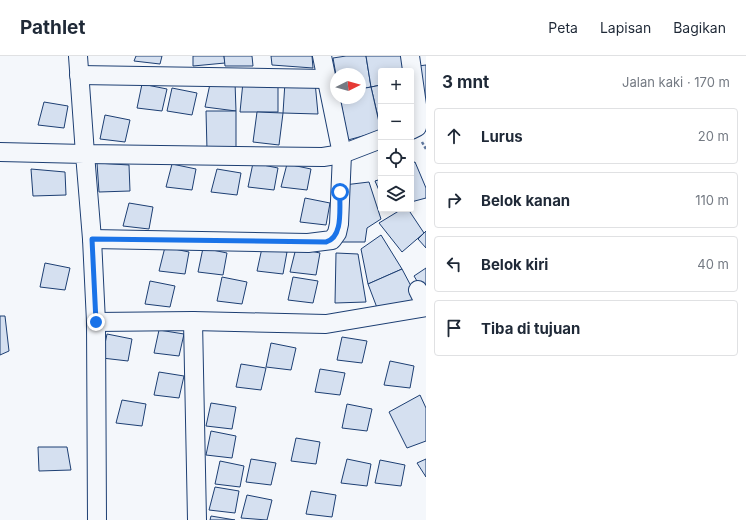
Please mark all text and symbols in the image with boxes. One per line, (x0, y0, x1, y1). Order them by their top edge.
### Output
text: Pathlet (20, 16, 85, 39)
text: Peta (548, 19, 578, 36)
text: Lapisan (600, 19, 651, 36)
text: Bagikan (673, 19, 726, 36)
north arrow (330, 68, 366, 104)
map controls (378, 68, 414, 212)
button: + (378, 68, 414, 104)
text: 3 mnt (442, 72, 489, 92)
text: Jalan kaki · 170 m (622, 74, 730, 90)
button: − (378, 104, 414, 140)
icon: ahead (443, 125, 465, 147)
text: Lurus (481, 127, 523, 146)
text: 20 m (698, 128, 729, 144)
button: locate (378, 140, 414, 176)
button: layers (378, 176, 414, 212)
route start (331, 183, 349, 201)
icon: right (443, 189, 465, 211)
text: Belok kanan (481, 191, 570, 210)
text: 110 m (695, 192, 729, 208)
icon: left (443, 253, 465, 275)
text: Belok kiri (481, 255, 548, 274)
text: 40 m (697, 256, 729, 272)
route end (87, 313, 105, 331)
icon: arrive (443, 317, 465, 339)
text: Tiba di tujuan (481, 319, 580, 338)

